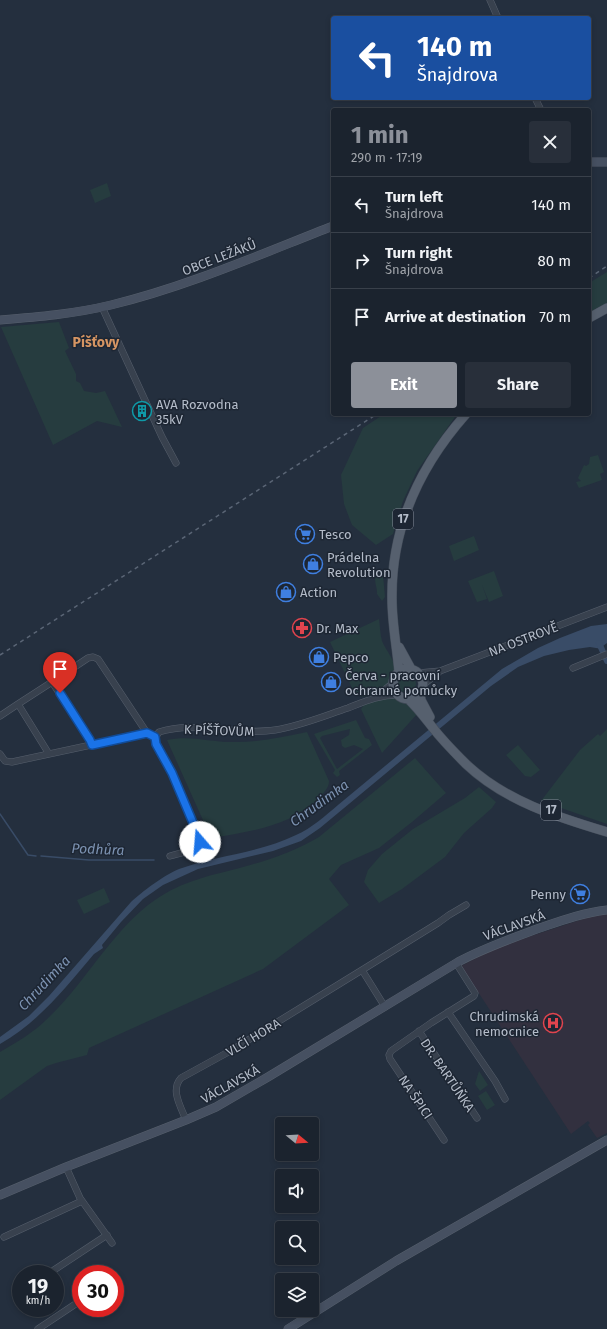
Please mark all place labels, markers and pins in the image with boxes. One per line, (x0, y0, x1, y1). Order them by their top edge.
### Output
place label: AVA Rozvodna 35kV (156, 397, 238, 427)
building icon: AVA Rozvodna 35kV (131, 400, 153, 422)
supermarket icon: Tesco (294, 523, 316, 545)
place label: Tesco (319, 527, 352, 542)
place label: Prádelna Revolution (327, 550, 391, 580)
shop icon: Prádelna Revolution (302, 553, 324, 575)
shop icon: Action (275, 581, 297, 603)
place label: Action (300, 585, 337, 600)
pharmacy icon: Dr. Max (291, 617, 313, 639)
place label: Dr. Max (316, 621, 359, 636)
shop icon: Pepco (308, 646, 330, 668)
place label: Pepco (333, 650, 369, 665)
pin (43, 652, 77, 693)
place label: Červa - pracovní ochranné pomůcky (345, 667, 458, 698)
shop icon: Červa - pracovní ochranné pomůcky (320, 671, 342, 693)
supermarket icon: Penny (569, 883, 591, 905)
place label: Penny (530, 887, 567, 902)
place label: Chrudimská nemocnice (469, 1009, 539, 1039)
hospital icon: Chrudimská nemocnice (542, 1012, 564, 1034)

